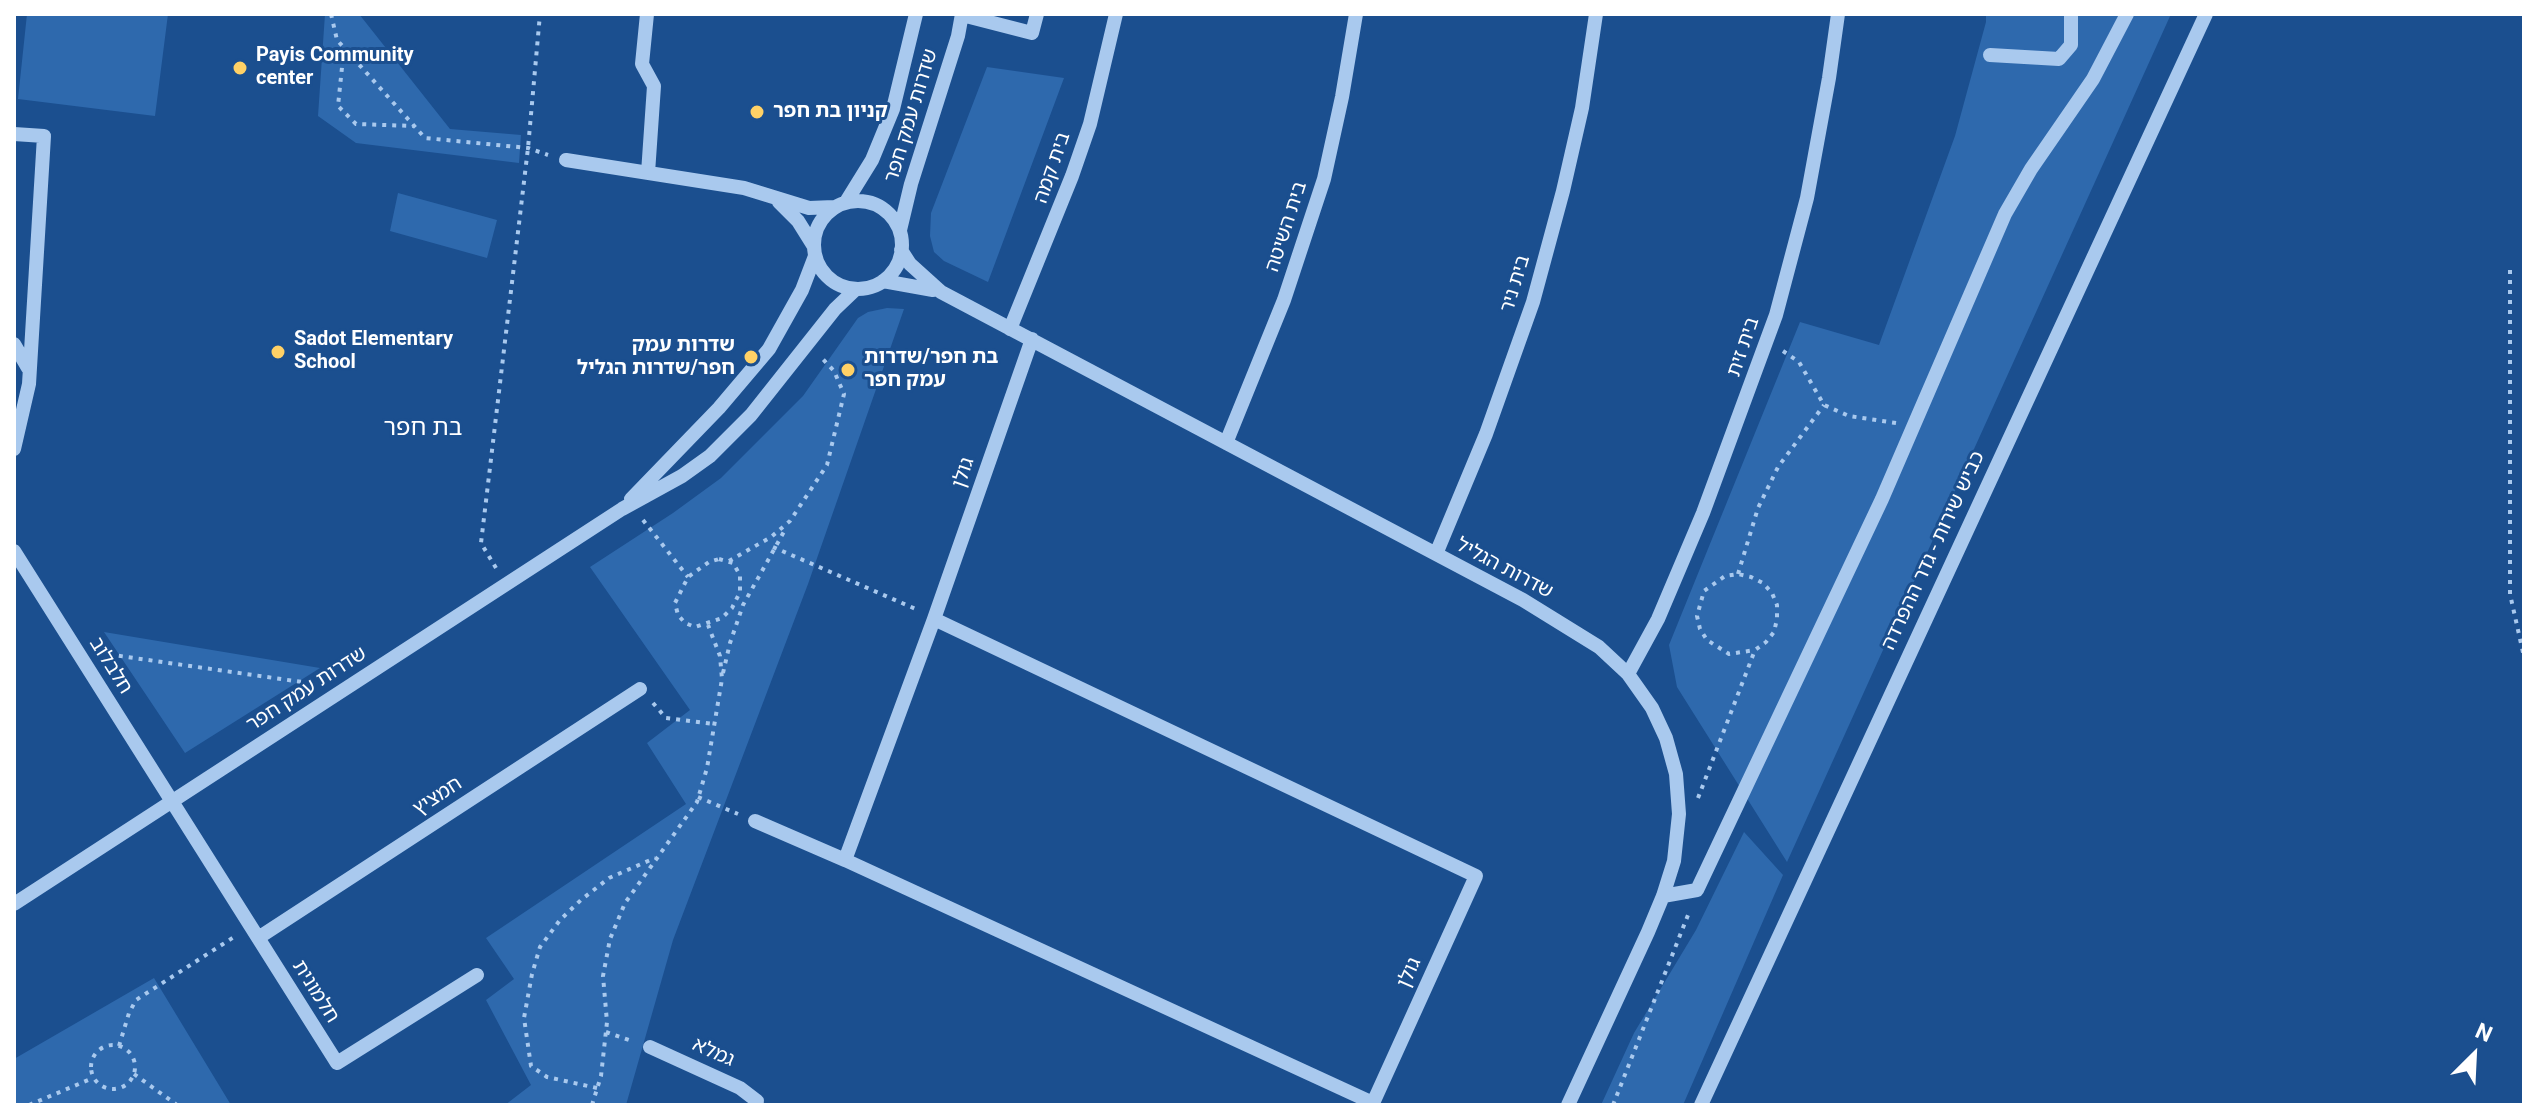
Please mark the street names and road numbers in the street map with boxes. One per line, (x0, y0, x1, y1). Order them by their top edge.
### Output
street label: שדרות עמק חפר (880, 46, 944, 186)
street label: בית קמה (1030, 129, 1076, 207)
street label: בית השיטה (1261, 179, 1313, 275)
street label: בית ניר (1496, 252, 1536, 316)
street label: בית זית (1723, 314, 1765, 380)
street label: כביש שירות - גדר ההפרדה (1877, 448, 1991, 654)
street label: גולן (948, 455, 980, 491)
street label: שדרות הגליל (1451, 533, 1557, 605)
street label: חלבלוב (83, 633, 137, 699)
street label: שדרות עמק חפר (243, 642, 371, 738)
street label: חמציץ (409, 772, 467, 822)
street label: גולן (1393, 954, 1427, 992)
street label: חלמונית (286, 956, 344, 1028)
street label: גמלא (688, 1033, 738, 1073)

